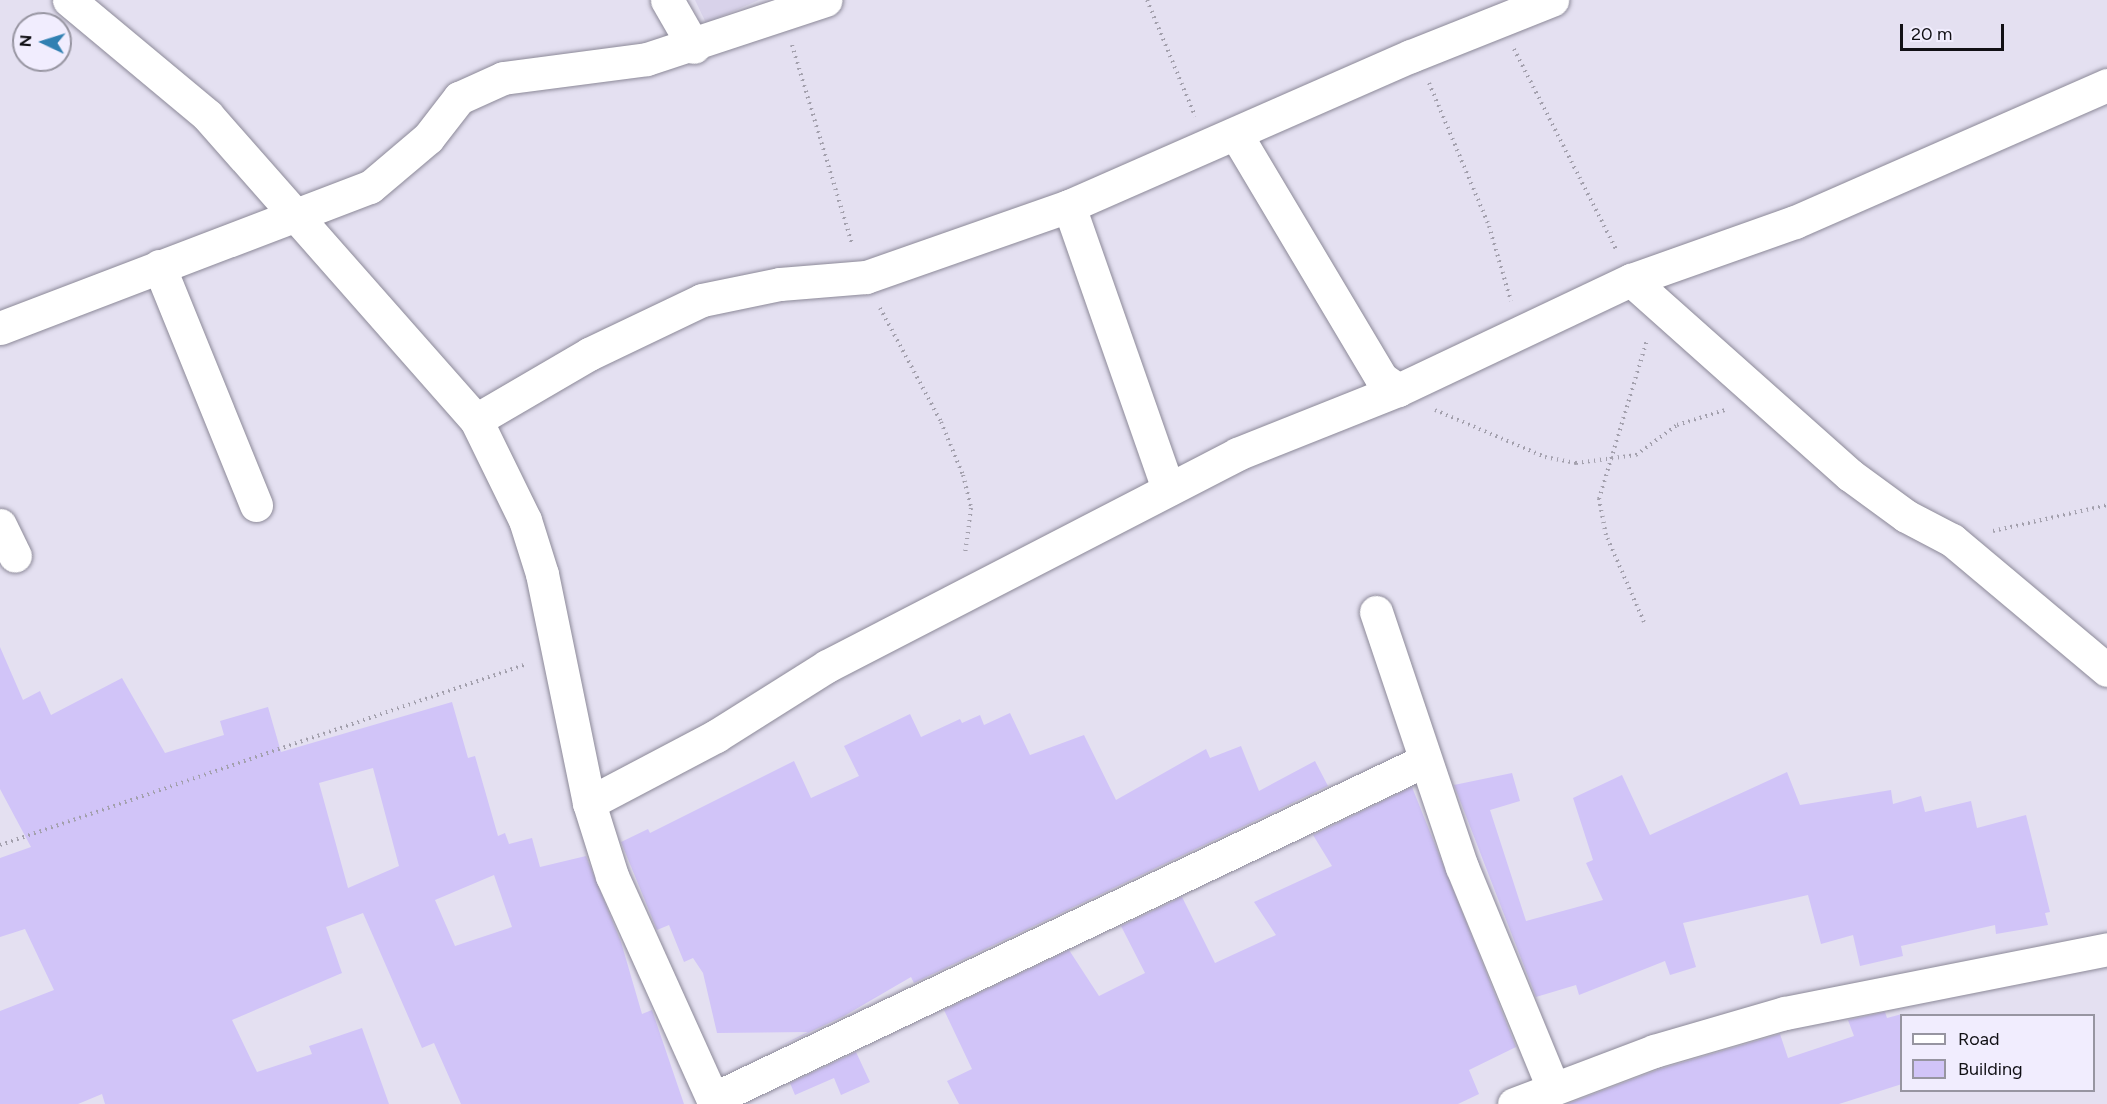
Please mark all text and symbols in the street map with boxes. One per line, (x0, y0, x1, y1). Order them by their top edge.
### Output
north arrow (12, 12, 72, 72)
scale bar (1903, 12, 2006, 50)
text: 20 m (1911, 23, 1952, 45)
text: N (16, 34, 35, 48)
legend (1900, 1014, 2095, 1092)
text: Road (1958, 1028, 1999, 1050)
text: Building (1958, 1058, 2023, 1080)

